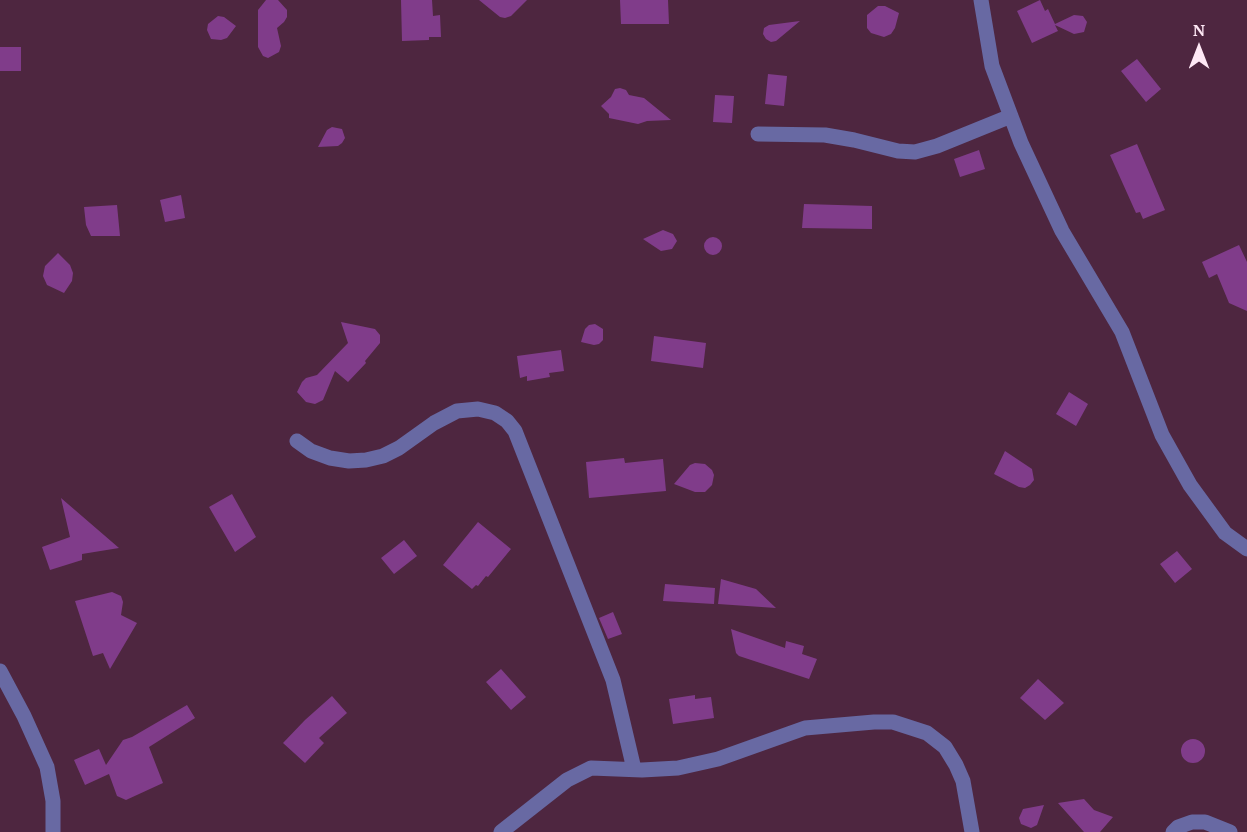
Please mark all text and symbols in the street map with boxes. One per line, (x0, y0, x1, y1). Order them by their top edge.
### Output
north arrow (1169, 18, 1229, 78)
text: N (1193, 19, 1205, 41)

